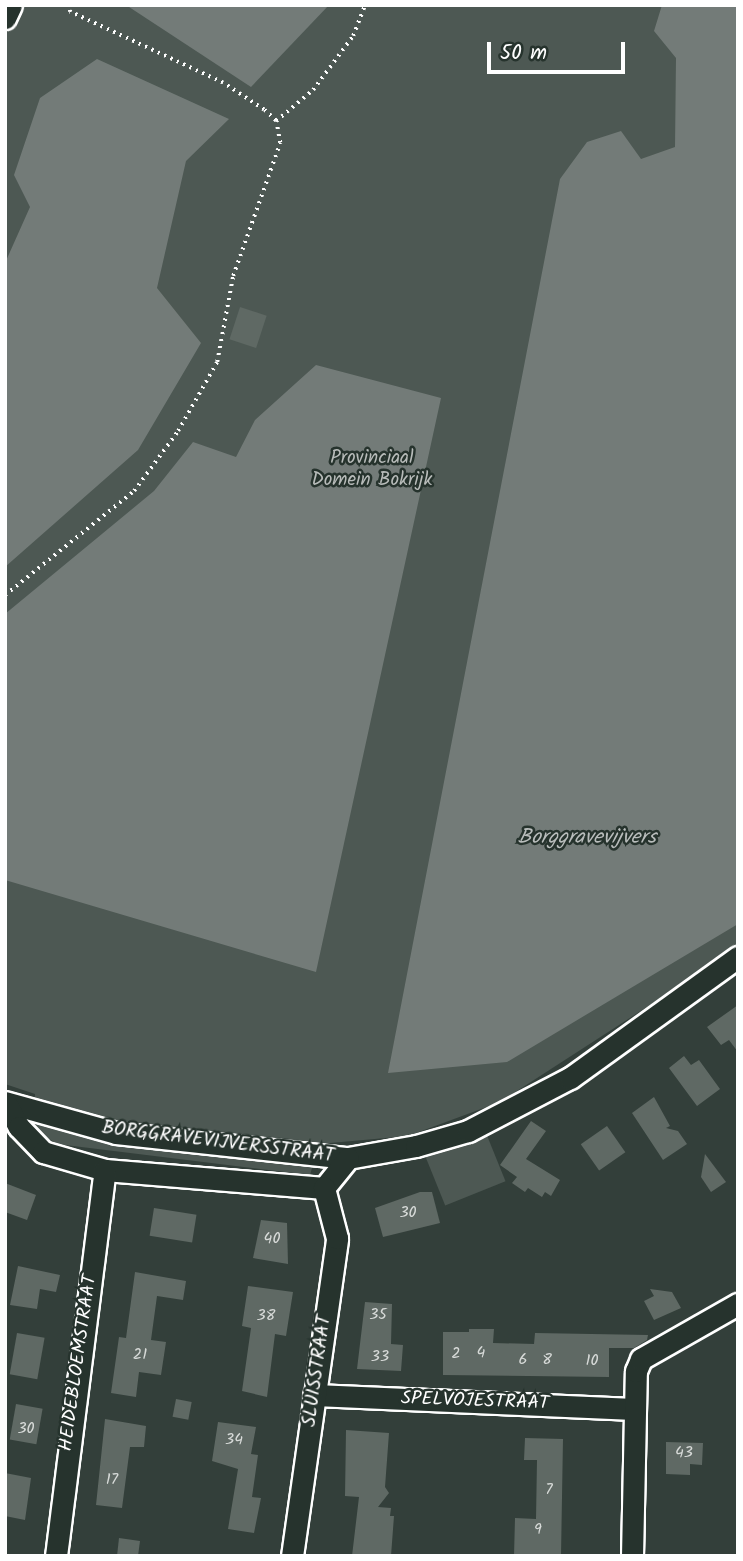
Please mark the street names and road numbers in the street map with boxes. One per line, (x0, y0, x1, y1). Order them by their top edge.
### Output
street label: BORGGRAVEVIJVERSSTRAAT (101, 1117, 335, 1169)
street label: HEIDEBLOEMSTRAAT (55, 1273, 103, 1453)
street label: SLUISSTRAAT (299, 1314, 337, 1428)
street label: SPELVOJESTRAAT (401, 1388, 549, 1416)

